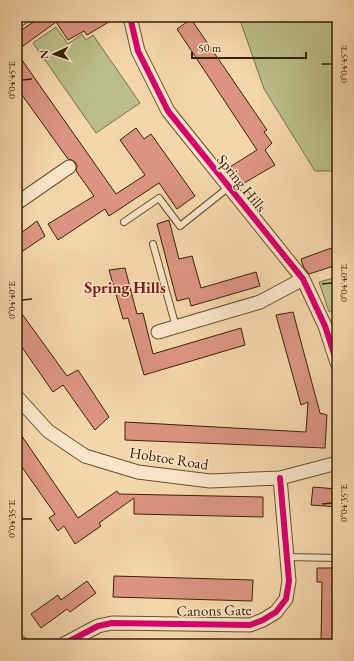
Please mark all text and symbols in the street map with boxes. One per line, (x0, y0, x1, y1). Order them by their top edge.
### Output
north arrow (34, 34, 74, 74)
scale bar (192, 34, 306, 60)
text: 50 m (198, 40, 222, 56)
text: 0°04'45"E (337, 45, 350, 83)
text: N (37, 50, 51, 59)
text: 0°04'45"E (5, 61, 18, 99)
street label: Spring Hills (213, 150, 271, 216)
text: 0°04'40"E (337, 264, 350, 302)
district label: Spring Hills (84, 277, 166, 298)
text: 0°04'40"E (5, 281, 18, 319)
street label: Hobtoe Road (128, 442, 210, 474)
text: 0°04'35"E (337, 484, 350, 522)
text: 0°04'35"E (5, 500, 18, 538)
street label: Canons Gate (176, 600, 252, 620)

